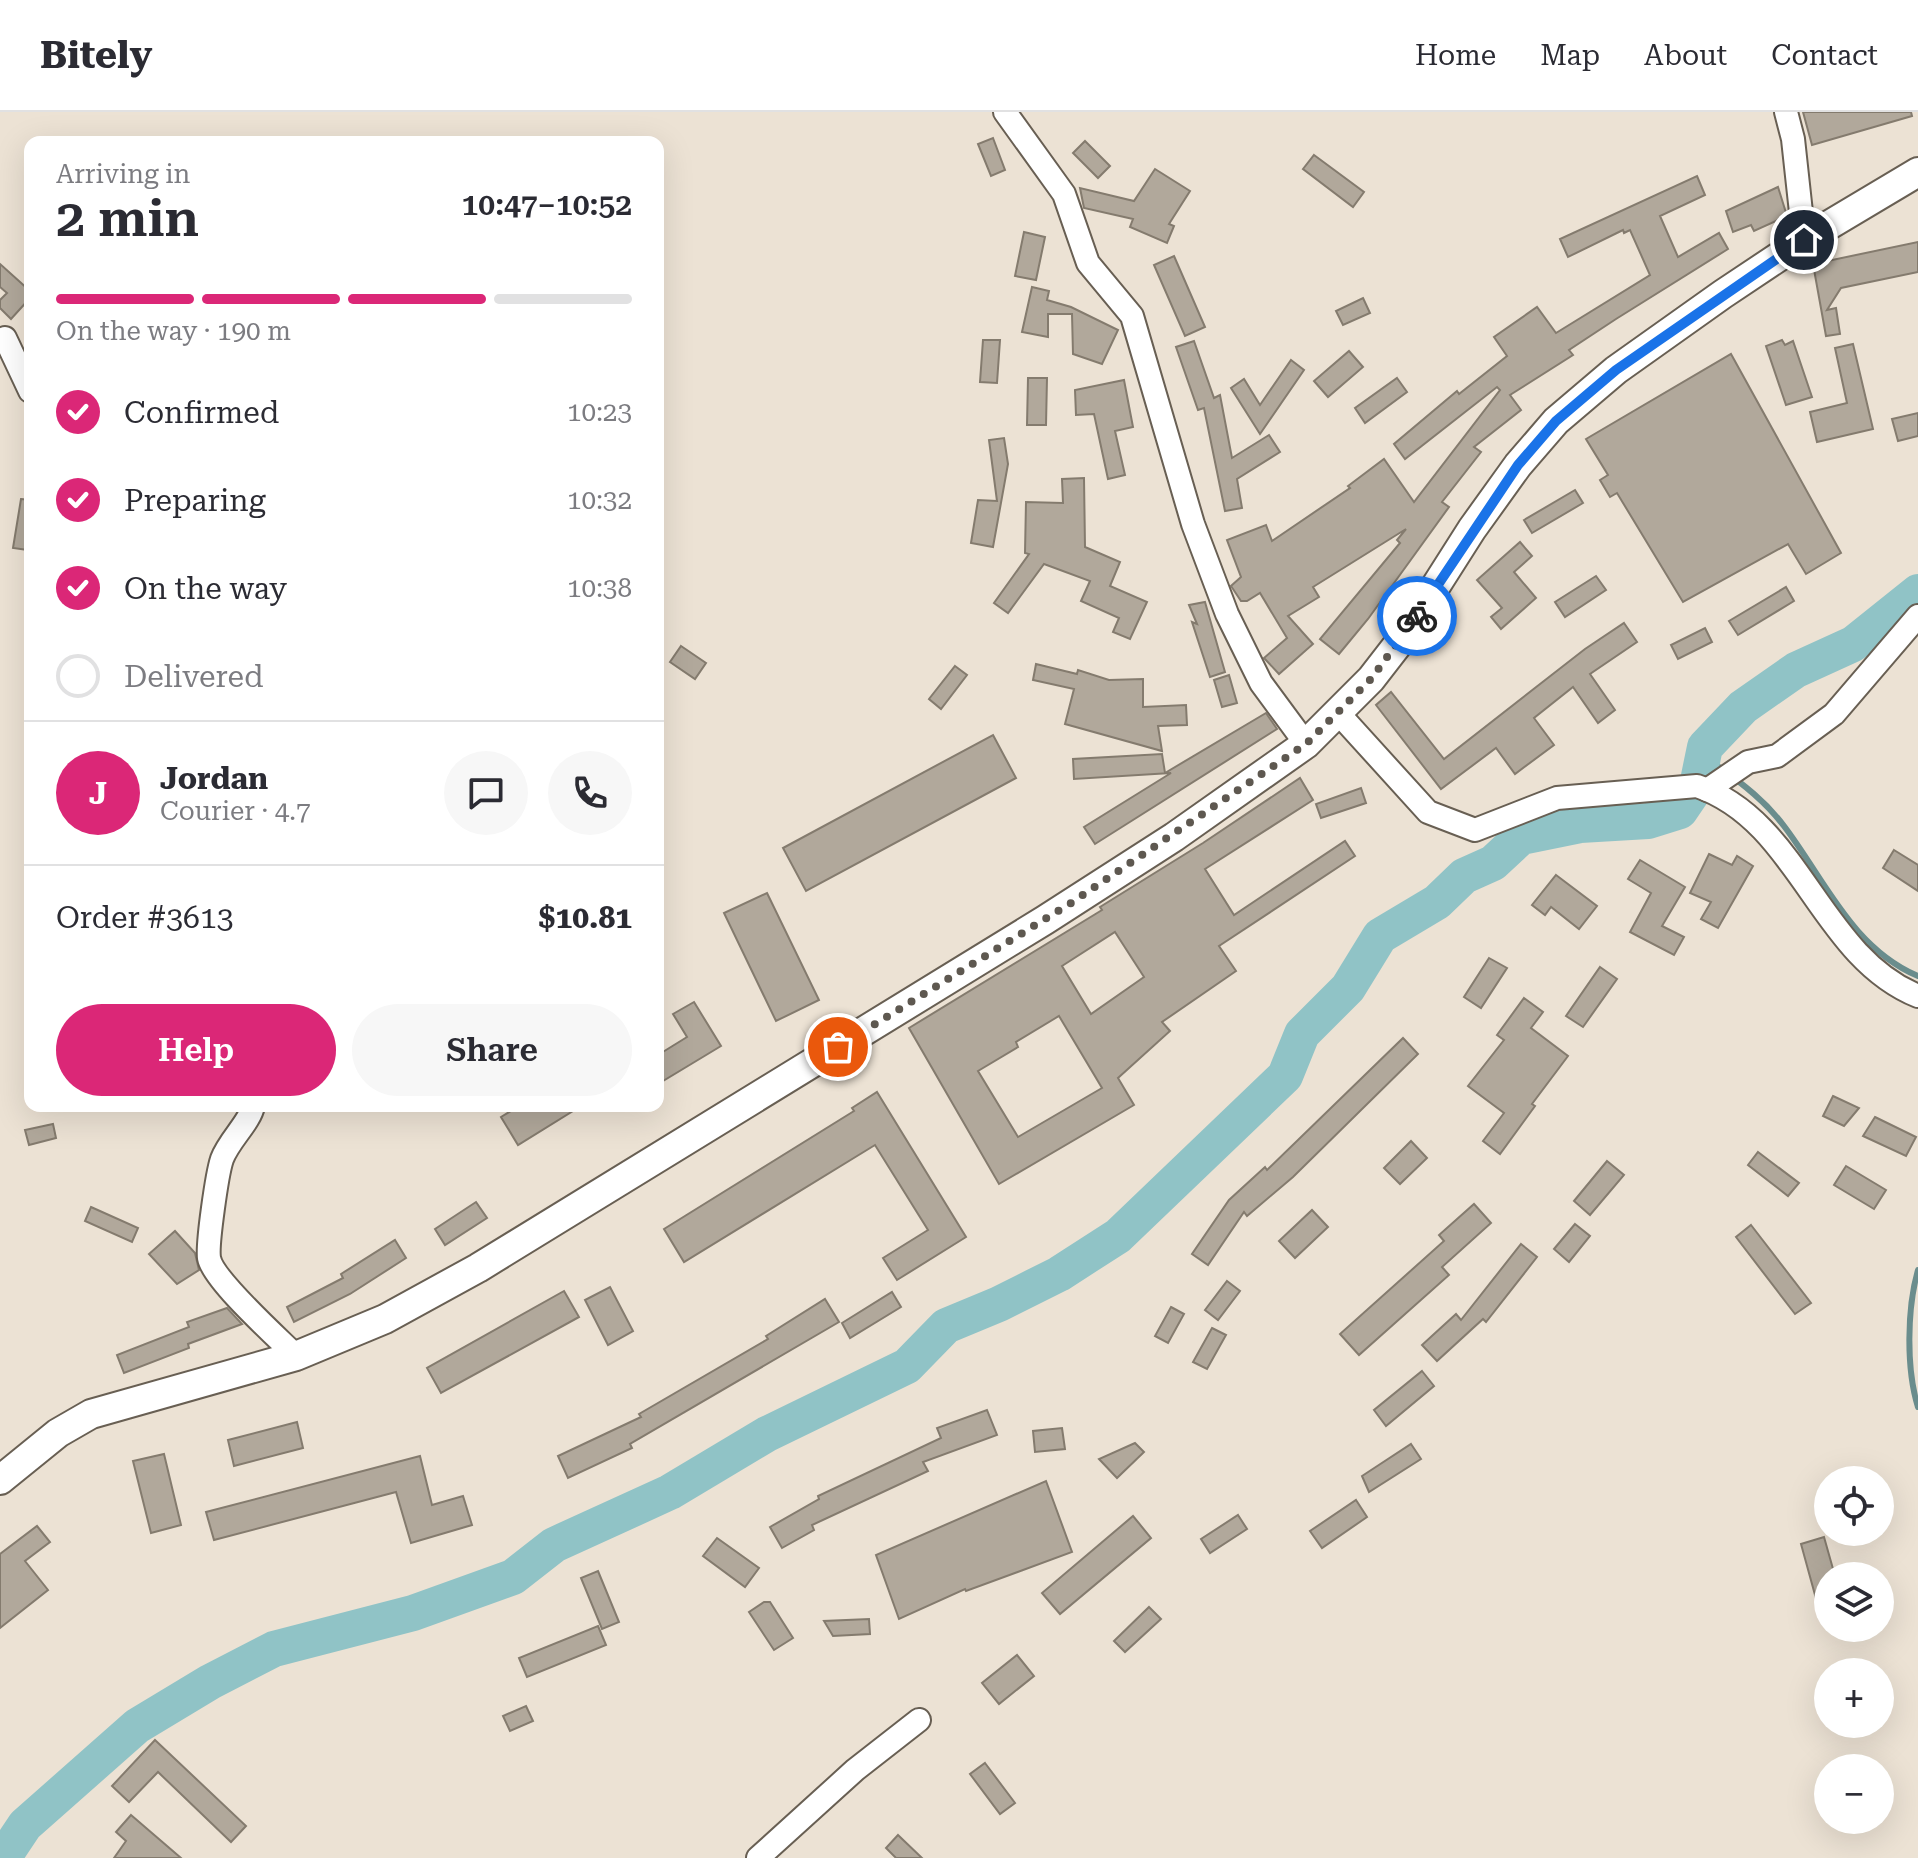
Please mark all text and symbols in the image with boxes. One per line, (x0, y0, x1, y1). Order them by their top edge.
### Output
text: Bitely (40, 33, 152, 77)
text: Home (1415, 39, 1496, 72)
text: Map (1540, 39, 1600, 72)
text: About (1644, 39, 1727, 72)
text: Contact (1771, 39, 1878, 72)
text: Arriving in (56, 159, 190, 189)
text: 10:47–10:52 (462, 187, 632, 222)
text: 2 min (56, 188, 199, 249)
pin (1770, 206, 1838, 274)
icon: home (1782, 218, 1826, 262)
text: On the way · 190 m (56, 316, 291, 346)
icon: check (56, 390, 100, 434)
text: Confirmed (124, 395, 279, 430)
text: 10:23 (567, 397, 632, 427)
icon: check (56, 478, 100, 522)
text: Preparing (124, 483, 266, 518)
text: 10:32 (567, 485, 632, 515)
icon: check (56, 566, 100, 610)
text: On the way (124, 571, 287, 606)
text: 10:38 (567, 573, 632, 603)
courier (1377, 576, 1457, 656)
icon: bike (1395, 594, 1439, 638)
text: Delivered (124, 659, 263, 694)
button: chat (444, 751, 528, 835)
button: phone (548, 751, 632, 835)
text: Jordan (160, 761, 268, 796)
text: J (89, 776, 107, 811)
text: Courier · 4.7 (160, 796, 310, 826)
text: Order #3613 (56, 900, 234, 935)
text: $10.81 (539, 900, 632, 935)
button: Help (56, 1004, 336, 1096)
button: Share (352, 1004, 632, 1096)
pin (804, 1013, 872, 1081)
icon: bag (816, 1025, 860, 1069)
map controls (1814, 1466, 1894, 1834)
button: locate (1814, 1466, 1894, 1546)
button: layers (1814, 1562, 1894, 1642)
button: + (1814, 1658, 1894, 1738)
button: − (1814, 1754, 1894, 1834)

